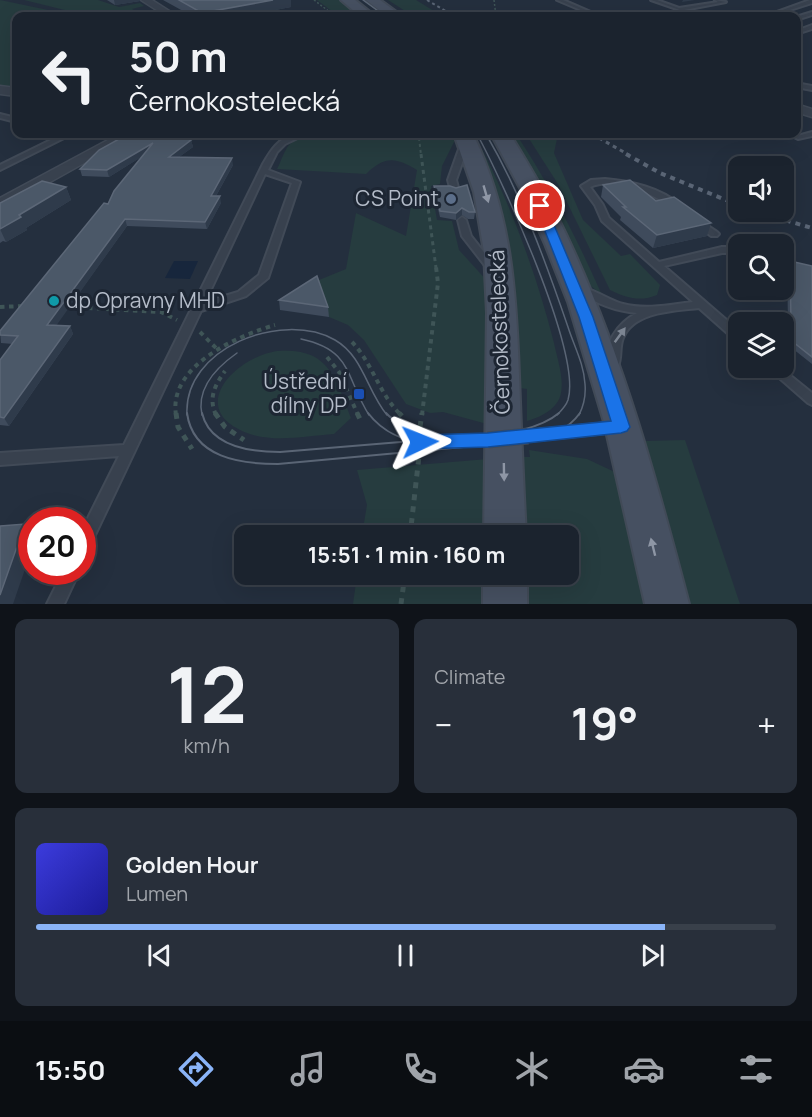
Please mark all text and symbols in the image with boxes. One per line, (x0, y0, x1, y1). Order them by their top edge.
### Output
text: 50 m (129, 27, 227, 85)
icon: left (30, 36, 108, 114)
text: Černokostelecká (129, 82, 340, 119)
map controls (728, 156, 794, 378)
button: sound (728, 156, 794, 222)
pin (514, 180, 565, 231)
place label: CS Point (355, 184, 439, 212)
one-way arrow (482, 185, 491, 203)
icon: arrive (523, 189, 556, 222)
marker: CS Point (444, 192, 458, 206)
button: search (728, 234, 794, 300)
street label: Černokostelecká (482, 249, 516, 415)
place label: dp Opravny MHD (66, 286, 225, 314)
marker: dp Opravny MHD (47, 294, 61, 308)
button: layers (728, 312, 794, 378)
one-way arrow (614, 327, 626, 343)
place label: Ústřední dílny DP (263, 367, 347, 419)
marker: Ústřední dílny DP (352, 387, 366, 401)
position arrow (388, 410, 452, 474)
one-way arrow (499, 462, 509, 481)
speed limit sign: 20 (18, 507, 96, 585)
one-way arrow (648, 538, 658, 556)
text: 15:51 · 1 min · 160 m (308, 540, 505, 570)
text: 12 (166, 640, 247, 746)
text: Climate (435, 663, 506, 690)
text: 19° (571, 692, 639, 754)
text: − (435, 702, 452, 747)
text: + (757, 702, 776, 747)
text: km/h (183, 732, 230, 759)
text: Golden Hour (126, 850, 259, 880)
text: Lumen (126, 880, 188, 907)
icon: previous (143, 939, 176, 972)
icon: pause (389, 939, 422, 972)
icon: next (636, 939, 669, 972)
icon: directions (175, 1048, 217, 1090)
icon: music (287, 1048, 329, 1090)
icon: phone (399, 1048, 441, 1090)
icon: climate (511, 1048, 553, 1090)
icon: car (623, 1048, 665, 1090)
icon: filters (735, 1048, 777, 1090)
text: 15:50 (35, 1051, 105, 1088)

